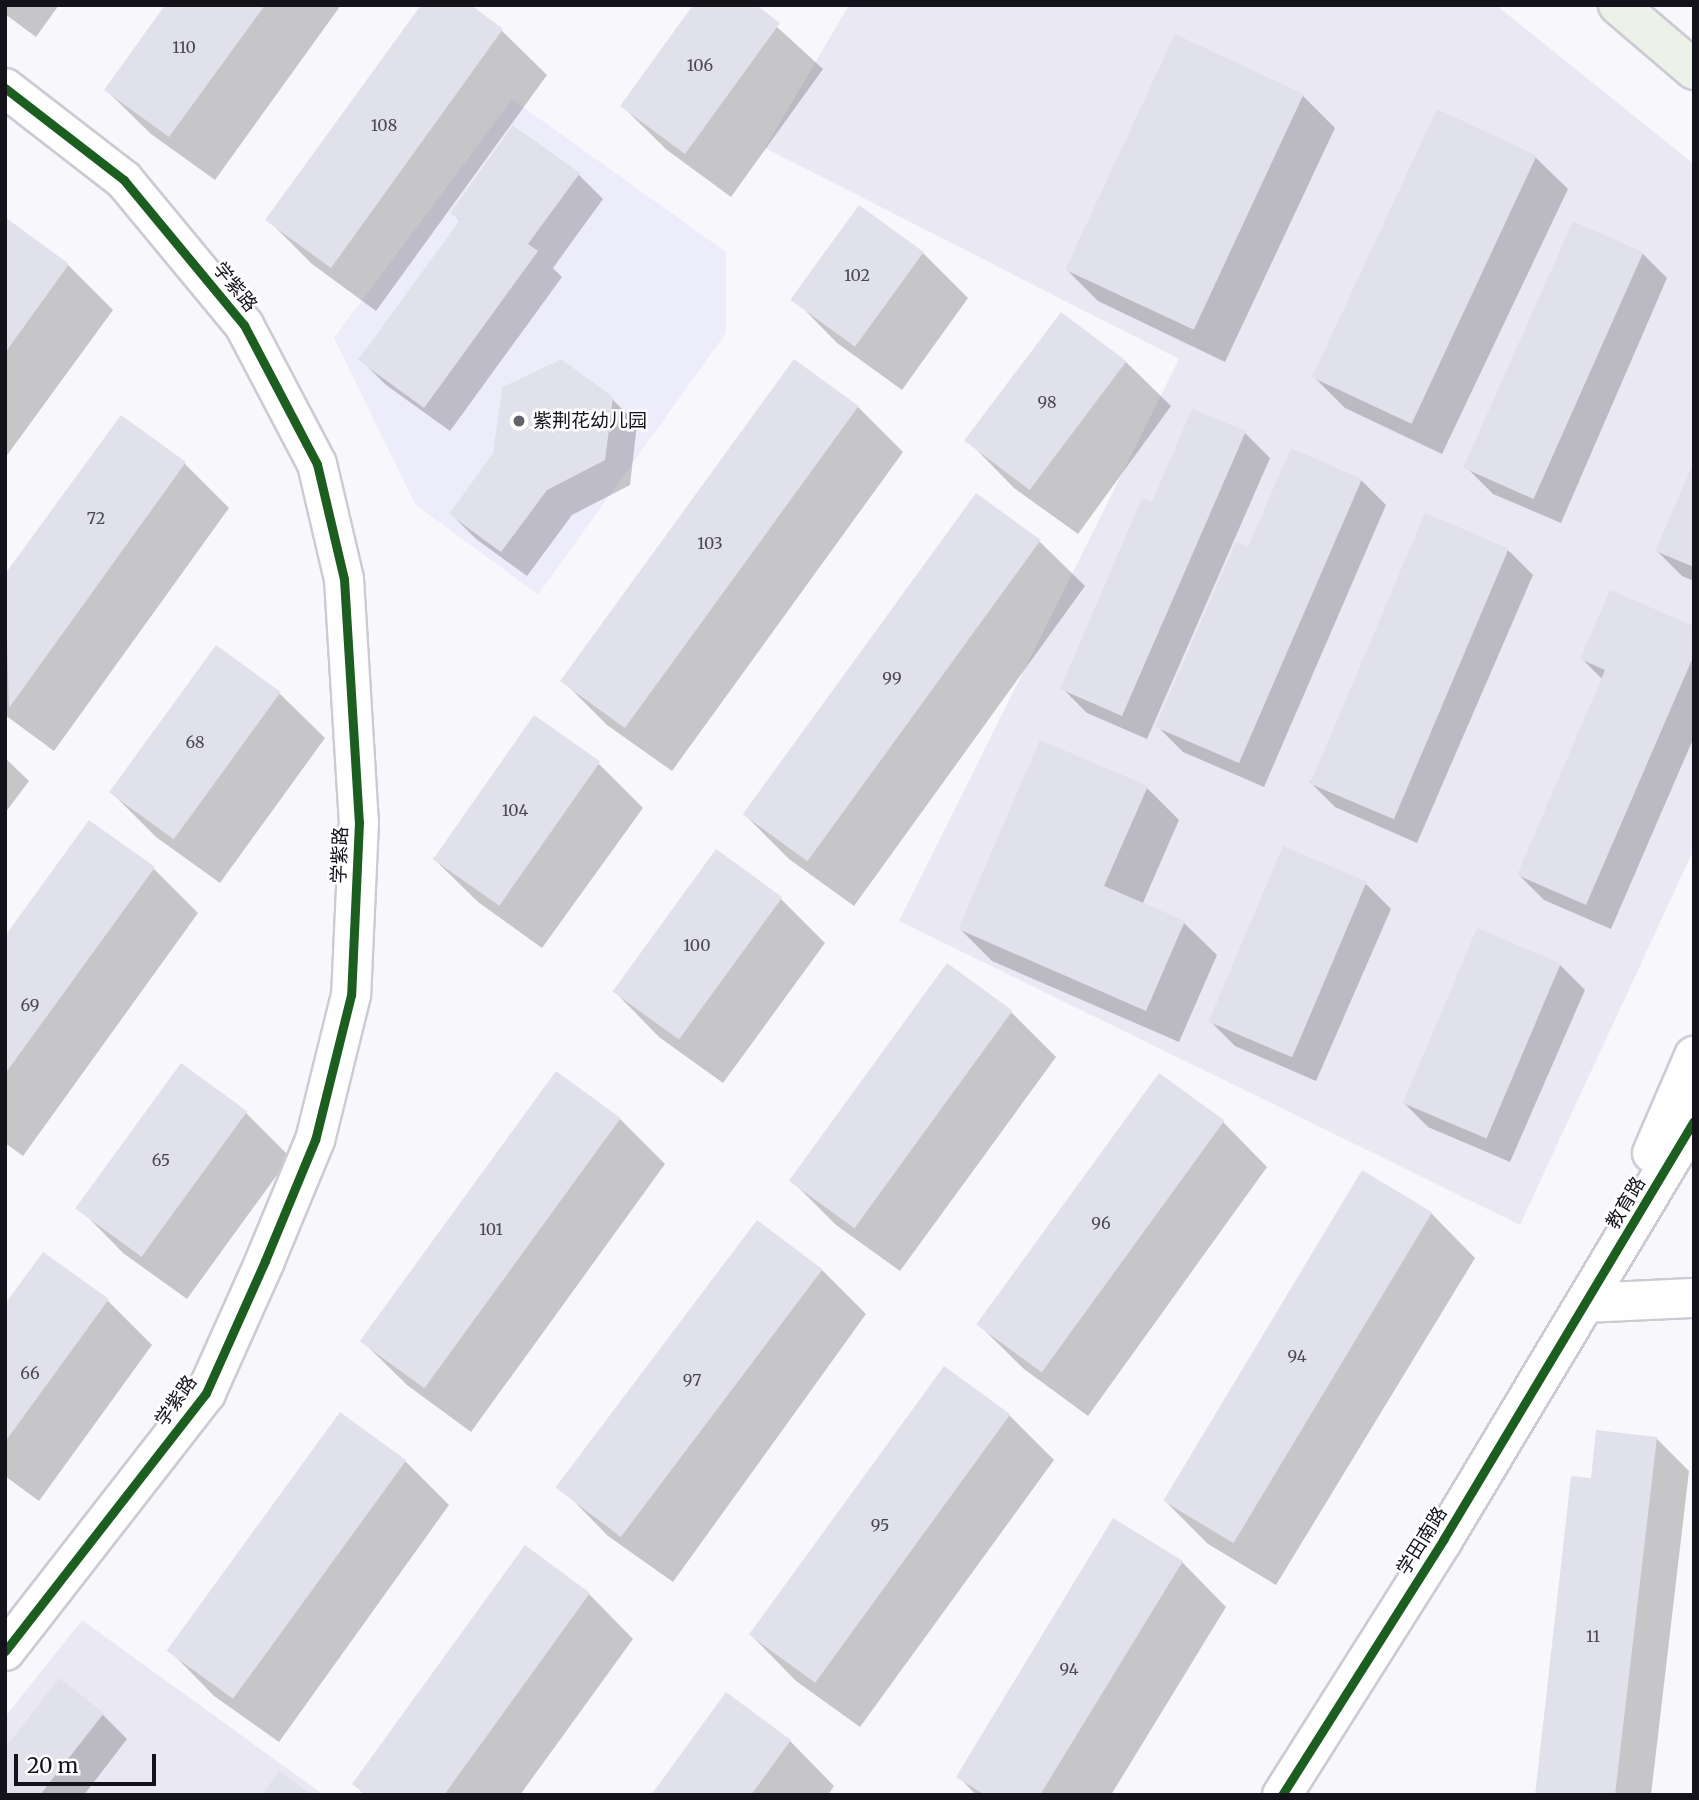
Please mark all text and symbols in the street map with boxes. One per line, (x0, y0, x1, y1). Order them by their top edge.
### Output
house number: 110 (172, 37, 196, 57)
house number: 106 (687, 55, 713, 75)
house number: 108 (371, 115, 397, 135)
street label: 学紫路 (208, 258, 262, 316)
house number: 102 (844, 265, 870, 285)
house number: 98 (1038, 392, 1056, 412)
place label: 紫荆花幼儿园 (533, 410, 647, 432)
marker: 紫荆花幼儿园 (511, 413, 527, 429)
house number: 72 (87, 508, 105, 528)
house number: 103 (697, 533, 723, 553)
house number: 99 (882, 668, 902, 688)
house number: 68 (185, 732, 205, 752)
house number: 104 (502, 800, 528, 820)
street label: 学紫路 (328, 826, 352, 884)
house number: 100 (683, 935, 711, 955)
house number: 69 (21, 995, 39, 1015)
house number: 65 (152, 1150, 170, 1170)
street label: 教育路 (1602, 1173, 1650, 1233)
house number: 96 (1091, 1213, 1111, 1233)
house number: 101 (479, 1219, 503, 1239)
house number: 94 (1287, 1346, 1307, 1366)
house number: 66 (20, 1363, 40, 1383)
house number: 97 (683, 1370, 701, 1390)
street label: 学紫路 (150, 1371, 202, 1431)
street label: 学田南路 (1392, 1503, 1452, 1579)
house number: 95 (871, 1515, 889, 1535)
house number: 11 (1586, 1626, 1600, 1646)
house number: 94 (1059, 1659, 1079, 1679)
scale bar (18, 1741, 159, 1785)
text: 20 m (27, 1752, 78, 1779)

